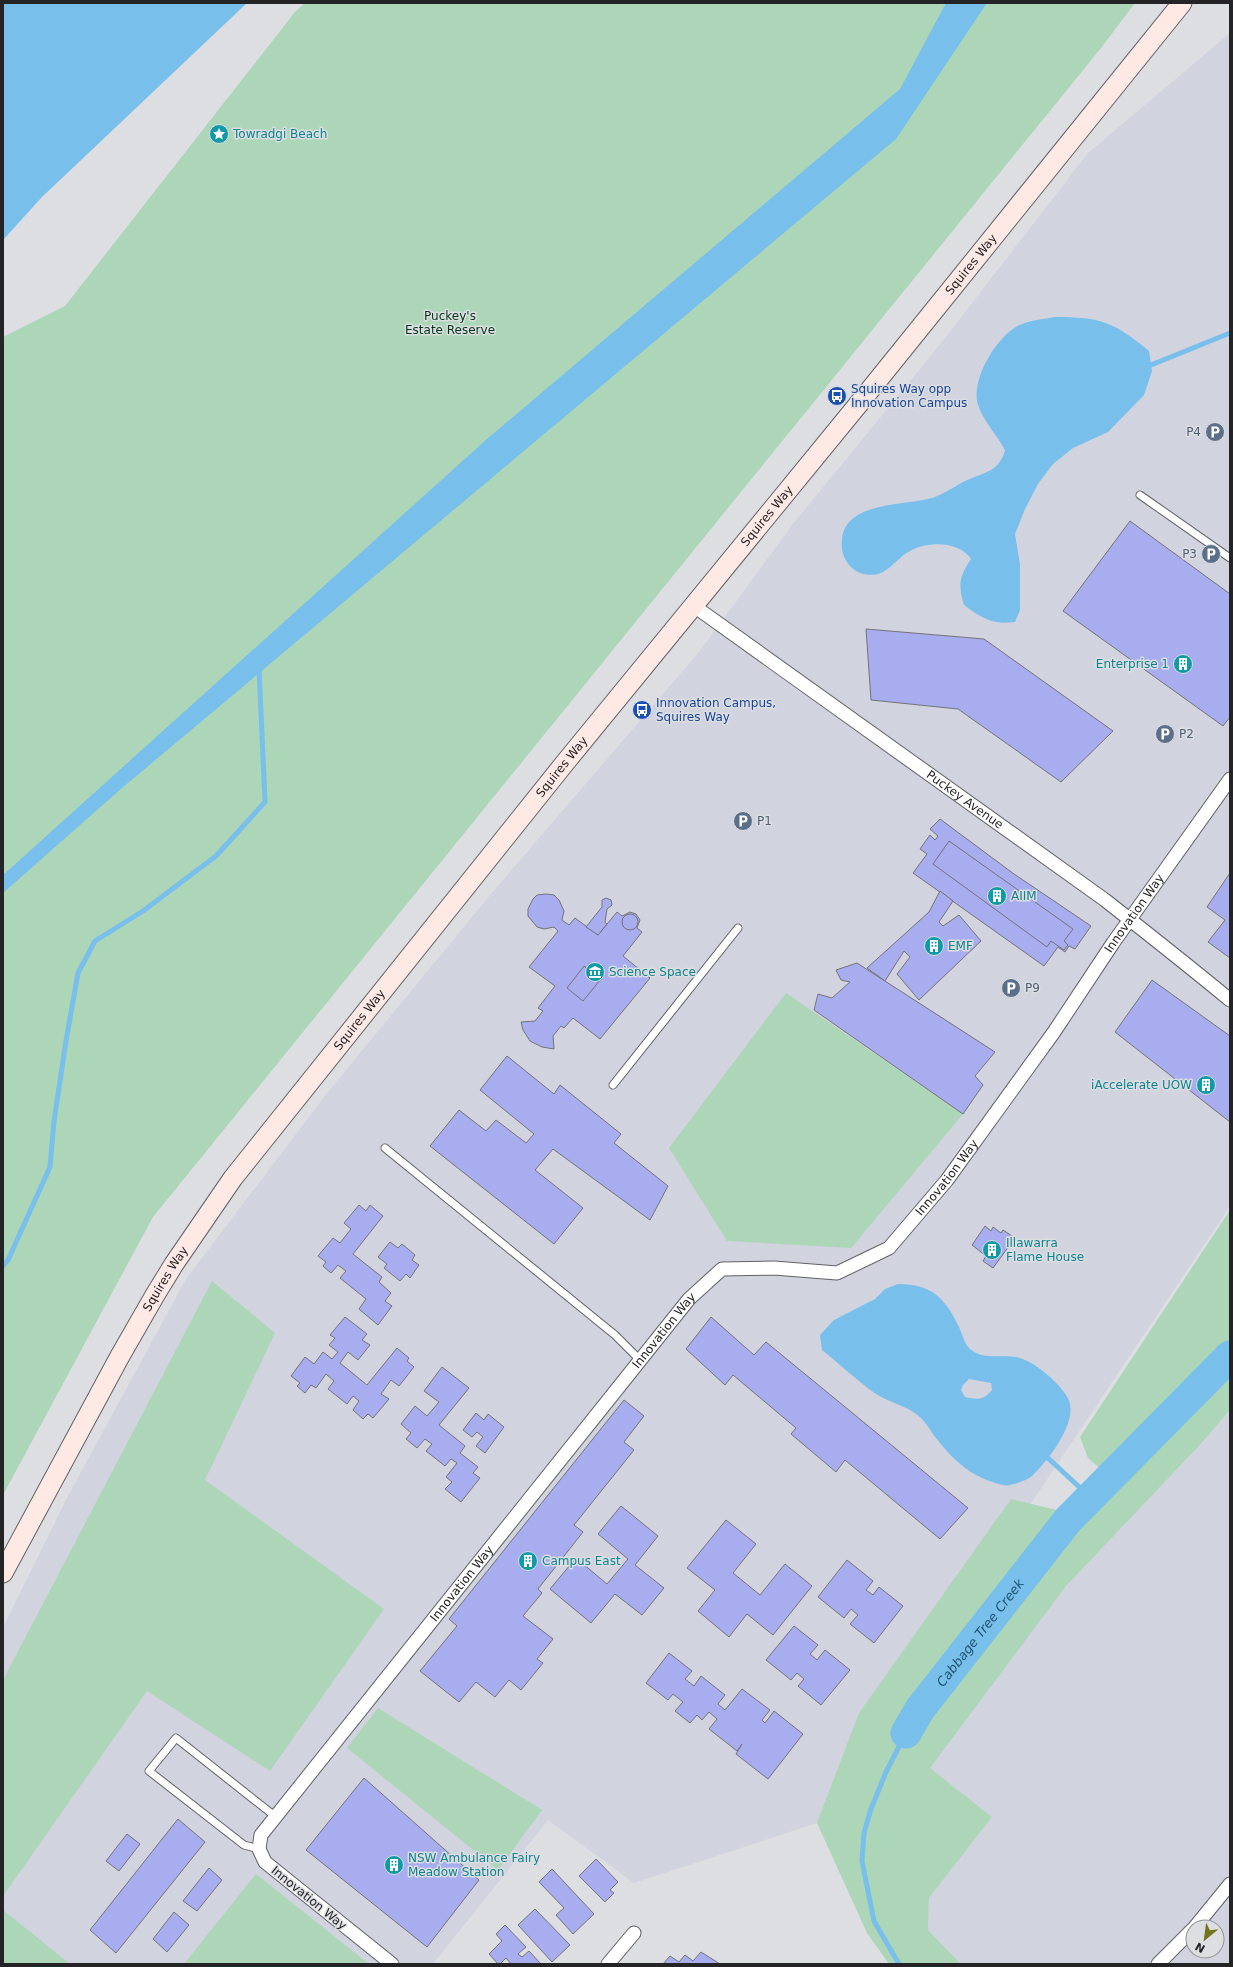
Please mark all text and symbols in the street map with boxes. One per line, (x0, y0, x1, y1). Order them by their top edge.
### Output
place icon: Towradgi Beach (208, 123, 230, 145)
place label: Towradgi Beach (232, 127, 327, 141)
street label: Squires Way (942, 231, 1000, 298)
park label: Puckey's Estate Reserve (405, 309, 495, 337)
place label: Squires Way opp Innovation Campus (851, 382, 967, 410)
bus stop icon: Squires Way opp Innovation Campus (826, 385, 848, 407)
parking icon: P4 (1204, 421, 1226, 443)
place label: P4 (1186, 425, 1201, 439)
street label: Squires Way (738, 483, 796, 549)
parking icon: P3 (1200, 543, 1222, 565)
place label: P3 (1182, 547, 1197, 561)
building icon: Enterprise 1 (1172, 653, 1194, 675)
place label: Enterprise 1 (1096, 657, 1169, 671)
place label: Innovation Campus, Squires Way (656, 696, 776, 724)
bus stop icon: Innovation Campus, Squires Way (631, 699, 653, 721)
parking icon: P2 (1154, 723, 1176, 745)
place label: P2 (1179, 727, 1194, 741)
street label: Squires Way (533, 734, 591, 800)
street label: Puckey Avenue (924, 768, 1006, 832)
parking icon: P1 (732, 810, 754, 832)
place label: P1 (757, 814, 772, 828)
street label: Innovation Way (1102, 871, 1167, 955)
building icon: AIIM (986, 885, 1008, 907)
place label: AIIM (1011, 889, 1037, 903)
building icon: EMF (923, 935, 945, 957)
place label: EMF (948, 939, 973, 953)
museum icon: Science Space (584, 961, 606, 983)
place label: Science Space (609, 965, 696, 979)
parking icon: P9 (1000, 977, 1022, 999)
place label: P9 (1025, 981, 1040, 995)
street label: Squires Way (331, 987, 388, 1053)
building icon: iAccelerate UOW (1195, 1074, 1217, 1096)
place label: iAccelerate UOW (1091, 1078, 1192, 1092)
street label: Innovation Way (913, 1137, 981, 1219)
place label: Illawarra Flame House (1006, 1236, 1084, 1264)
building icon: Illawarra Flame House (981, 1239, 1003, 1261)
street label: Squires Way (140, 1244, 191, 1314)
street label: Innovation Way (629, 1290, 698, 1371)
street label: Innovation Way (427, 1543, 496, 1624)
building icon: Campus East (517, 1550, 539, 1572)
place label: Campus East (542, 1554, 621, 1568)
water label: Cabbage Tree Creek (934, 1576, 1027, 1689)
place label: NSW Ambulance Fairy Meadow Station (408, 1851, 540, 1879)
building icon: NSW Ambulance Fairy Meadow Station (383, 1854, 405, 1876)
street label: Innovation Way (268, 1863, 350, 1933)
north arrow (1185, 1919, 1225, 1959)
text: N (1193, 1939, 1208, 1955)

